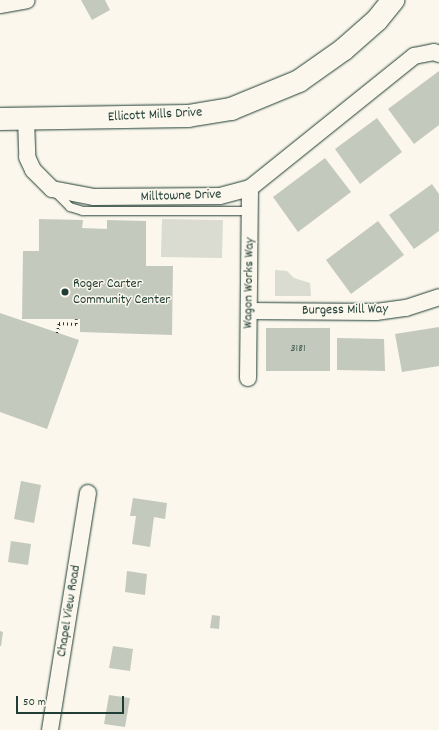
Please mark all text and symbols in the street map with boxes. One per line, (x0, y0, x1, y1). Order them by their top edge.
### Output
street label: Ellicott Mills Drive (107, 104, 203, 126)
street label: Milltowne Drive (140, 186, 222, 206)
street label: Wagon Works Way (240, 237, 258, 329)
place label: Roger Carter Community Center (73, 276, 171, 308)
marker: Roger Carter Community Center (60, 287, 70, 297)
street label: Burgess Mill Way (302, 301, 388, 319)
house number: 3181 (290, 342, 306, 356)
street label: Chapel View Road (53, 564, 85, 658)
scale bar (18, 688, 126, 714)
text: 50 m (23, 694, 46, 711)

